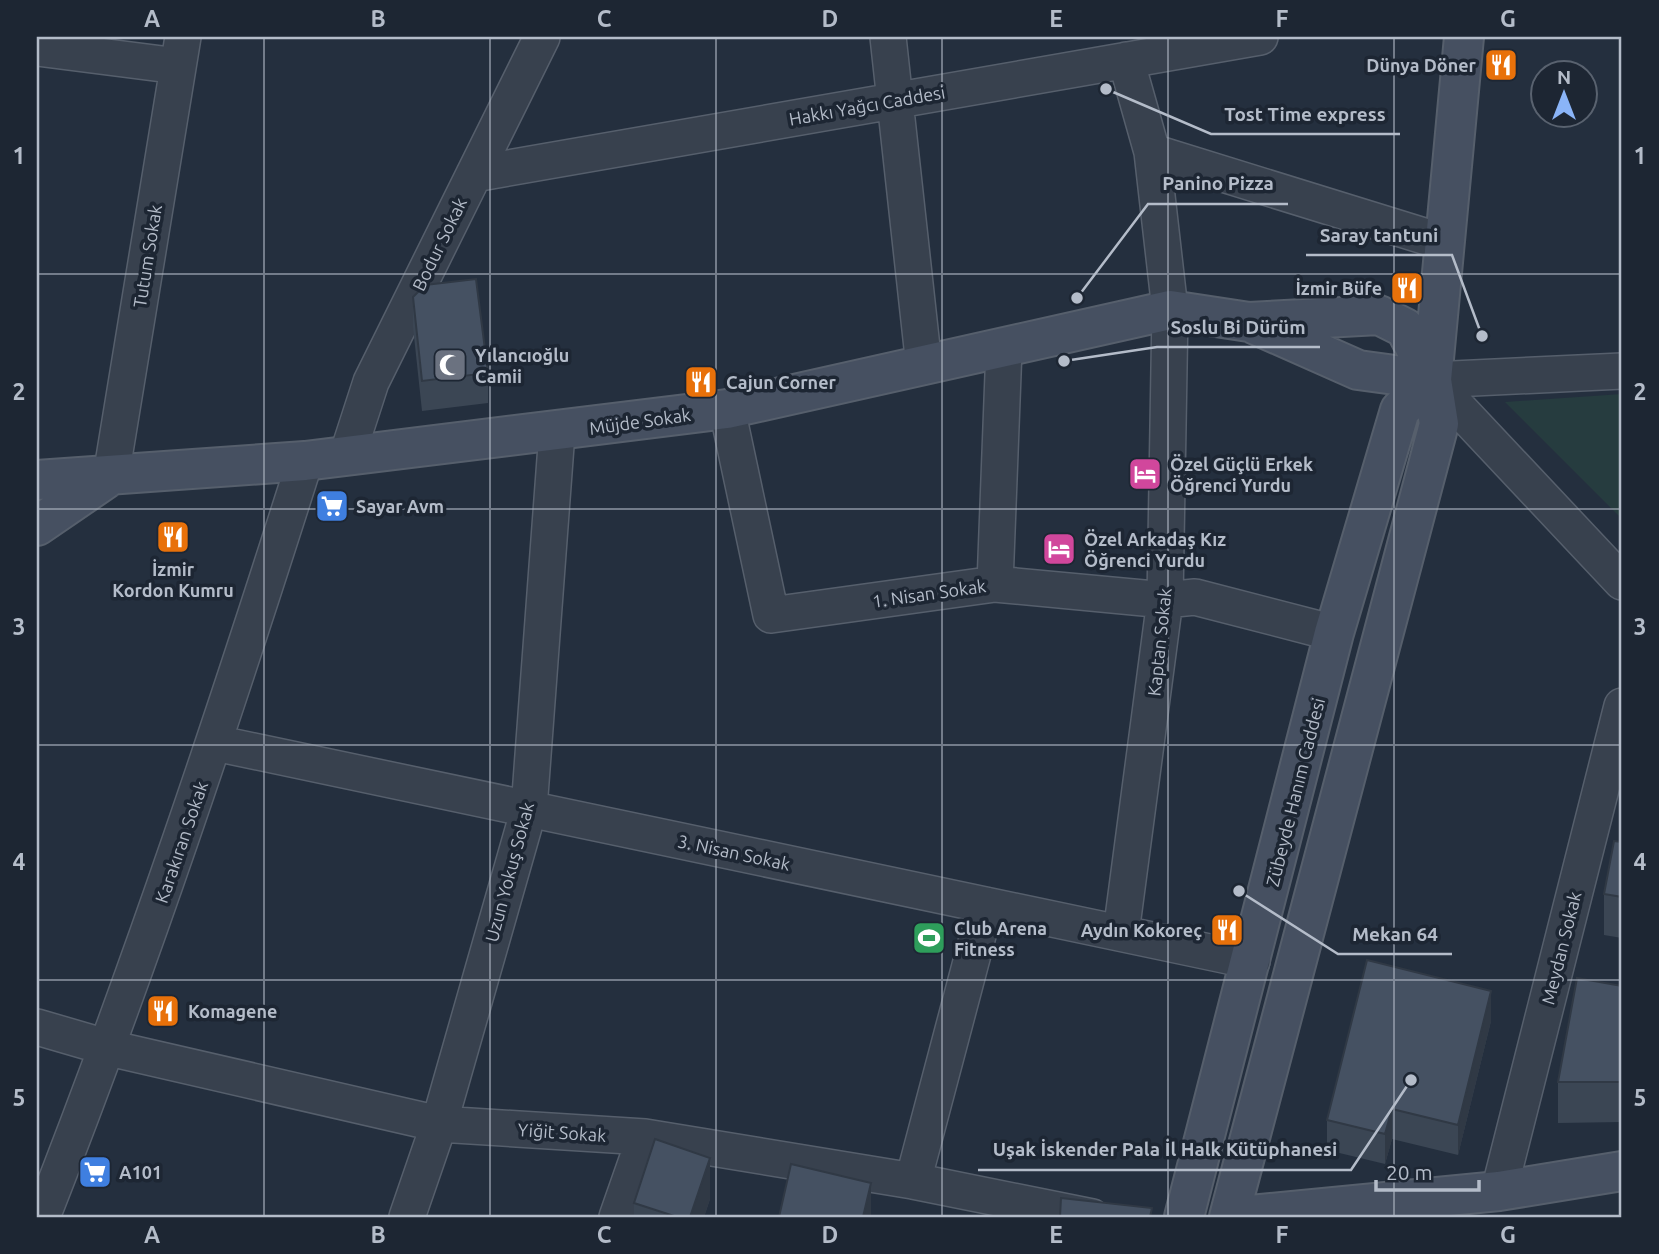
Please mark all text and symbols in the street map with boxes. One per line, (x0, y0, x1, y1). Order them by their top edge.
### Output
text: A (144, 6, 160, 31)
text: B (370, 6, 386, 31)
text: C (597, 6, 612, 31)
text: D (822, 6, 838, 31)
text: E (1049, 6, 1063, 31)
text: F (1276, 6, 1289, 31)
text: G (1500, 6, 1516, 31)
restaurant icon: Dünya Döner (1482, 46, 1520, 84)
place label: Dünya Döner (1366, 55, 1477, 75)
north arrow (1530, 60, 1600, 130)
text: N (1557, 66, 1571, 88)
street label: Hakkı Yağcı Caddesi (787, 81, 947, 129)
callout: Tost Time express (1211, 94, 1400, 134)
text: Tost Time express (1224, 103, 1386, 125)
text: 1 (13, 143, 25, 168)
text: 1 (1634, 143, 1646, 168)
callout: Panino Pizza (1148, 164, 1288, 204)
text: Panino Pizza (1162, 172, 1274, 194)
street label: Bodur Sokak (408, 194, 470, 294)
street label: Tutum Sokak (129, 203, 165, 309)
callout: Saray tantuni (1306, 215, 1452, 255)
text: Saray tantuni (1320, 224, 1438, 246)
restaurant icon: İzmir Büfe (1388, 269, 1426, 307)
place label: İzmir Büfe (1295, 278, 1382, 298)
callout: Soslu Bi Dürüm (1157, 307, 1320, 347)
text: Soslu Bi Dürüm (1170, 316, 1306, 338)
place label: Yılancıoğlu Camii (475, 345, 569, 386)
mosque icon: Yılancıoğlu Camii (431, 346, 469, 384)
restaurant icon: Cajun Corner (682, 363, 720, 401)
place label: Cajun Corner (726, 372, 837, 392)
text: 2 (13, 379, 25, 404)
text: 2 (1634, 379, 1646, 404)
street label: Müjde Sokak (588, 404, 692, 438)
place label: Özel Güçlü Erkek Öğrenci Yurdu (1170, 454, 1313, 495)
hotel icon: Özel Güçlü Erkek Öğrenci Yurdu (1126, 455, 1164, 493)
supermarket icon: Sayar Avm (313, 487, 351, 525)
place label: Sayar Avm (356, 496, 444, 516)
restaurant icon: İzmir Kordon Kumru (154, 518, 192, 556)
place label: Özel Arkadaş Kız Öğrenci Yurdu (1084, 529, 1226, 570)
hotel icon: Özel Arkadaş Kız Öğrenci Yurdu (1040, 530, 1078, 568)
place label: İzmir Kordon Kumru (112, 559, 234, 600)
street label: 1. Nisan Sokak (871, 575, 987, 611)
street label: Kaptan Sokak (1143, 587, 1175, 697)
text: 3 (13, 614, 25, 639)
text: 3 (1634, 614, 1646, 639)
street label: Zübeyde Hanım Caddesi (1262, 696, 1328, 888)
street label: Karakıran Sokak (151, 778, 211, 906)
street label: Uzun Yokuş Sokak (481, 800, 537, 944)
street label: 3. Nisan Sokak (676, 830, 792, 874)
text: 4 (13, 849, 26, 874)
text: 4 (1634, 849, 1647, 874)
street label: Meydan Sokak (1537, 889, 1585, 1007)
restaurant icon: Aydın Kokoreç (1208, 911, 1246, 949)
callout: Mekan 64 (1338, 914, 1452, 954)
place label: Club Arena Fitness (954, 918, 1047, 959)
sports icon: Club Arena Fitness (910, 919, 948, 957)
place label: Aydın Kokoreç (1081, 920, 1202, 941)
text: Mekan 64 (1352, 923, 1438, 945)
restaurant icon: Komagene (144, 992, 182, 1030)
place label: Komagene (188, 1001, 277, 1021)
text: 5 (13, 1085, 25, 1110)
text: 5 (1634, 1085, 1646, 1110)
street label: Yiğit Sokak (517, 1119, 607, 1145)
callout: Uşak İskender Pala İl Halk Kütüphanesi (978, 1130, 1351, 1170)
text: Uşak İskender Pala İl Halk Kütüphanesi (993, 1138, 1337, 1160)
scale bar (1376, 1149, 1479, 1193)
supermarket icon: A101 (76, 1153, 114, 1191)
text: 20 m (1386, 1160, 1433, 1184)
place label: A101 (119, 1162, 162, 1182)
text: A (144, 1222, 160, 1247)
text: B (370, 1222, 386, 1247)
text: C (597, 1222, 612, 1247)
text: D (822, 1222, 838, 1247)
text: E (1049, 1222, 1063, 1247)
text: F (1276, 1222, 1289, 1247)
text: G (1500, 1222, 1516, 1247)

